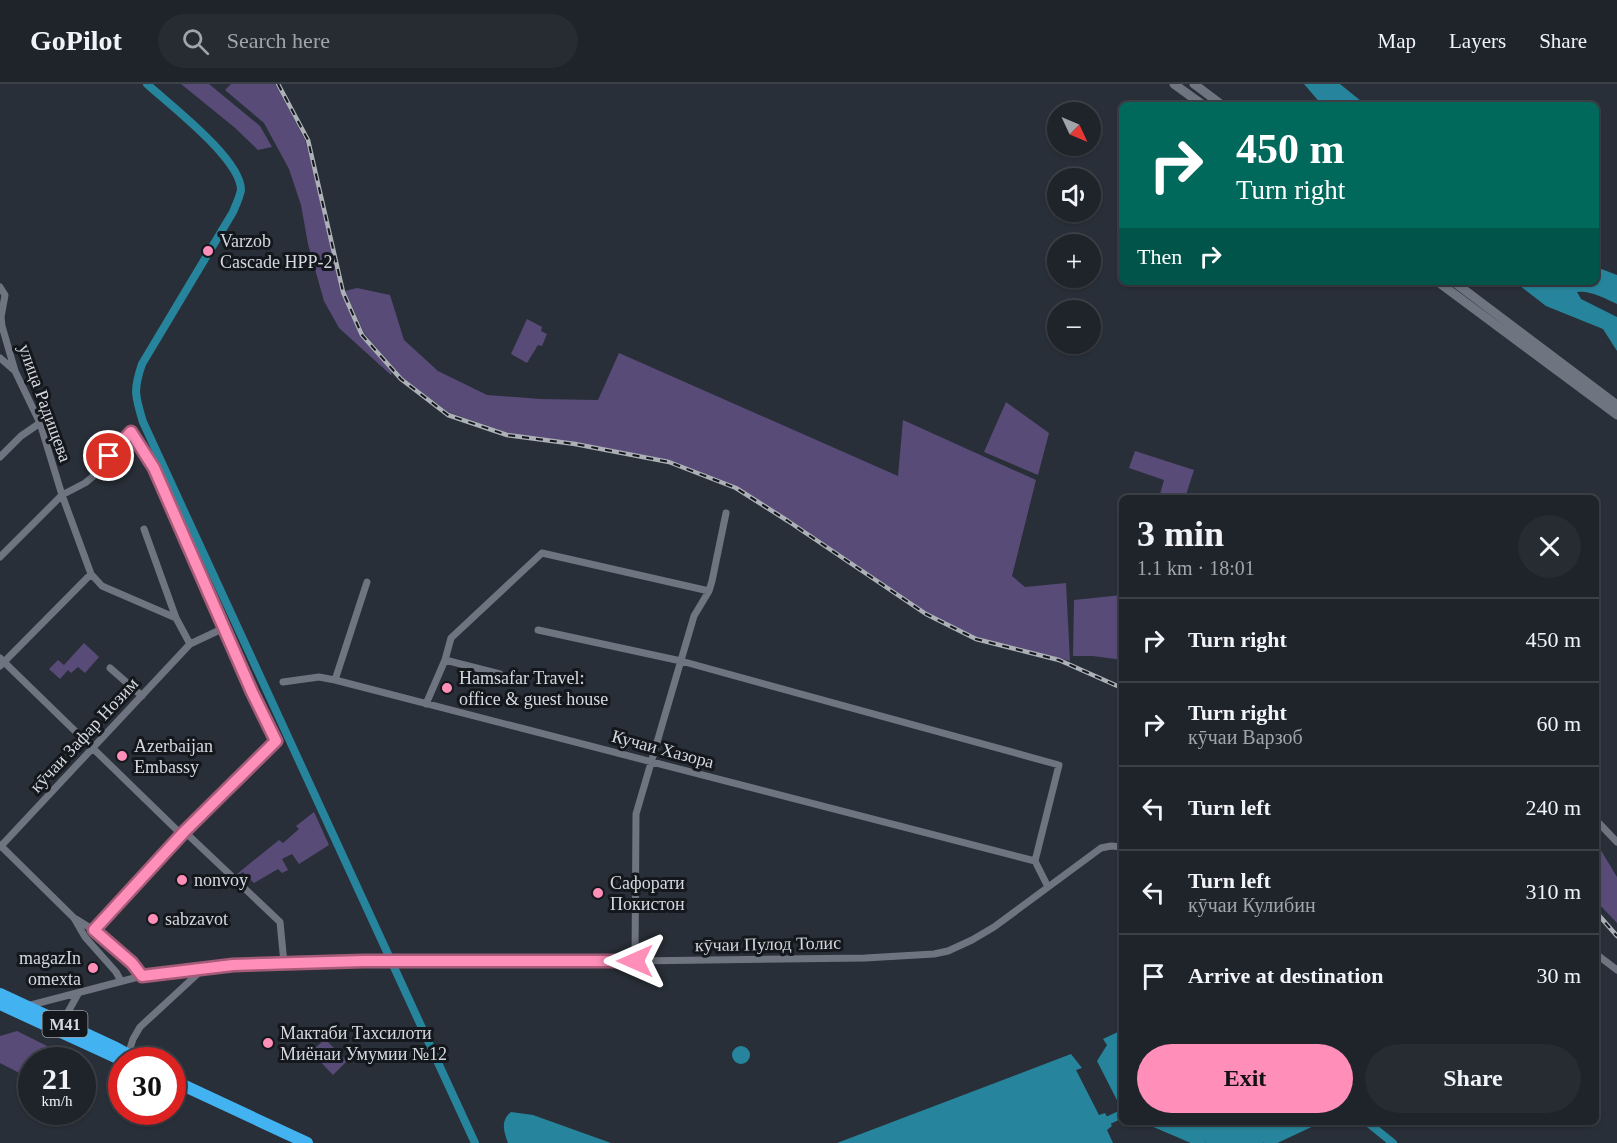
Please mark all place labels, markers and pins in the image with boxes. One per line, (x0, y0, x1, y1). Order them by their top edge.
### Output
place label: Varzob Cascade HPP-2 (220, 231, 332, 272)
marker: Varzob Cascade HPP-2 (201, 244, 215, 258)
pin (83, 430, 134, 481)
place label: Hamsafar Travel: office & guest house (459, 668, 608, 709)
marker: Hamsafar Travel: office & guest house (440, 681, 454, 695)
place label: Azerbaijan Embassy (134, 736, 213, 777)
marker: Azerbaijan Embassy (115, 749, 129, 763)
place label: nonvoy (194, 870, 248, 890)
marker: nonvoy (175, 873, 189, 887)
place label: Сафорати Покистон (610, 873, 685, 914)
marker: Сафорати Покистон (591, 886, 605, 900)
place label: sabzavot (165, 909, 228, 929)
marker: sabzavot (146, 912, 160, 926)
place label: magazIn omexta (19, 948, 81, 989)
marker: magazIn omexta (86, 961, 100, 975)
place label: Мактаби Тахсилоти Миёнаи Умумии №12 (280, 1023, 447, 1064)
marker: Мактаби Тахсилоти Миёнаи Умумии №12 (261, 1036, 275, 1050)

